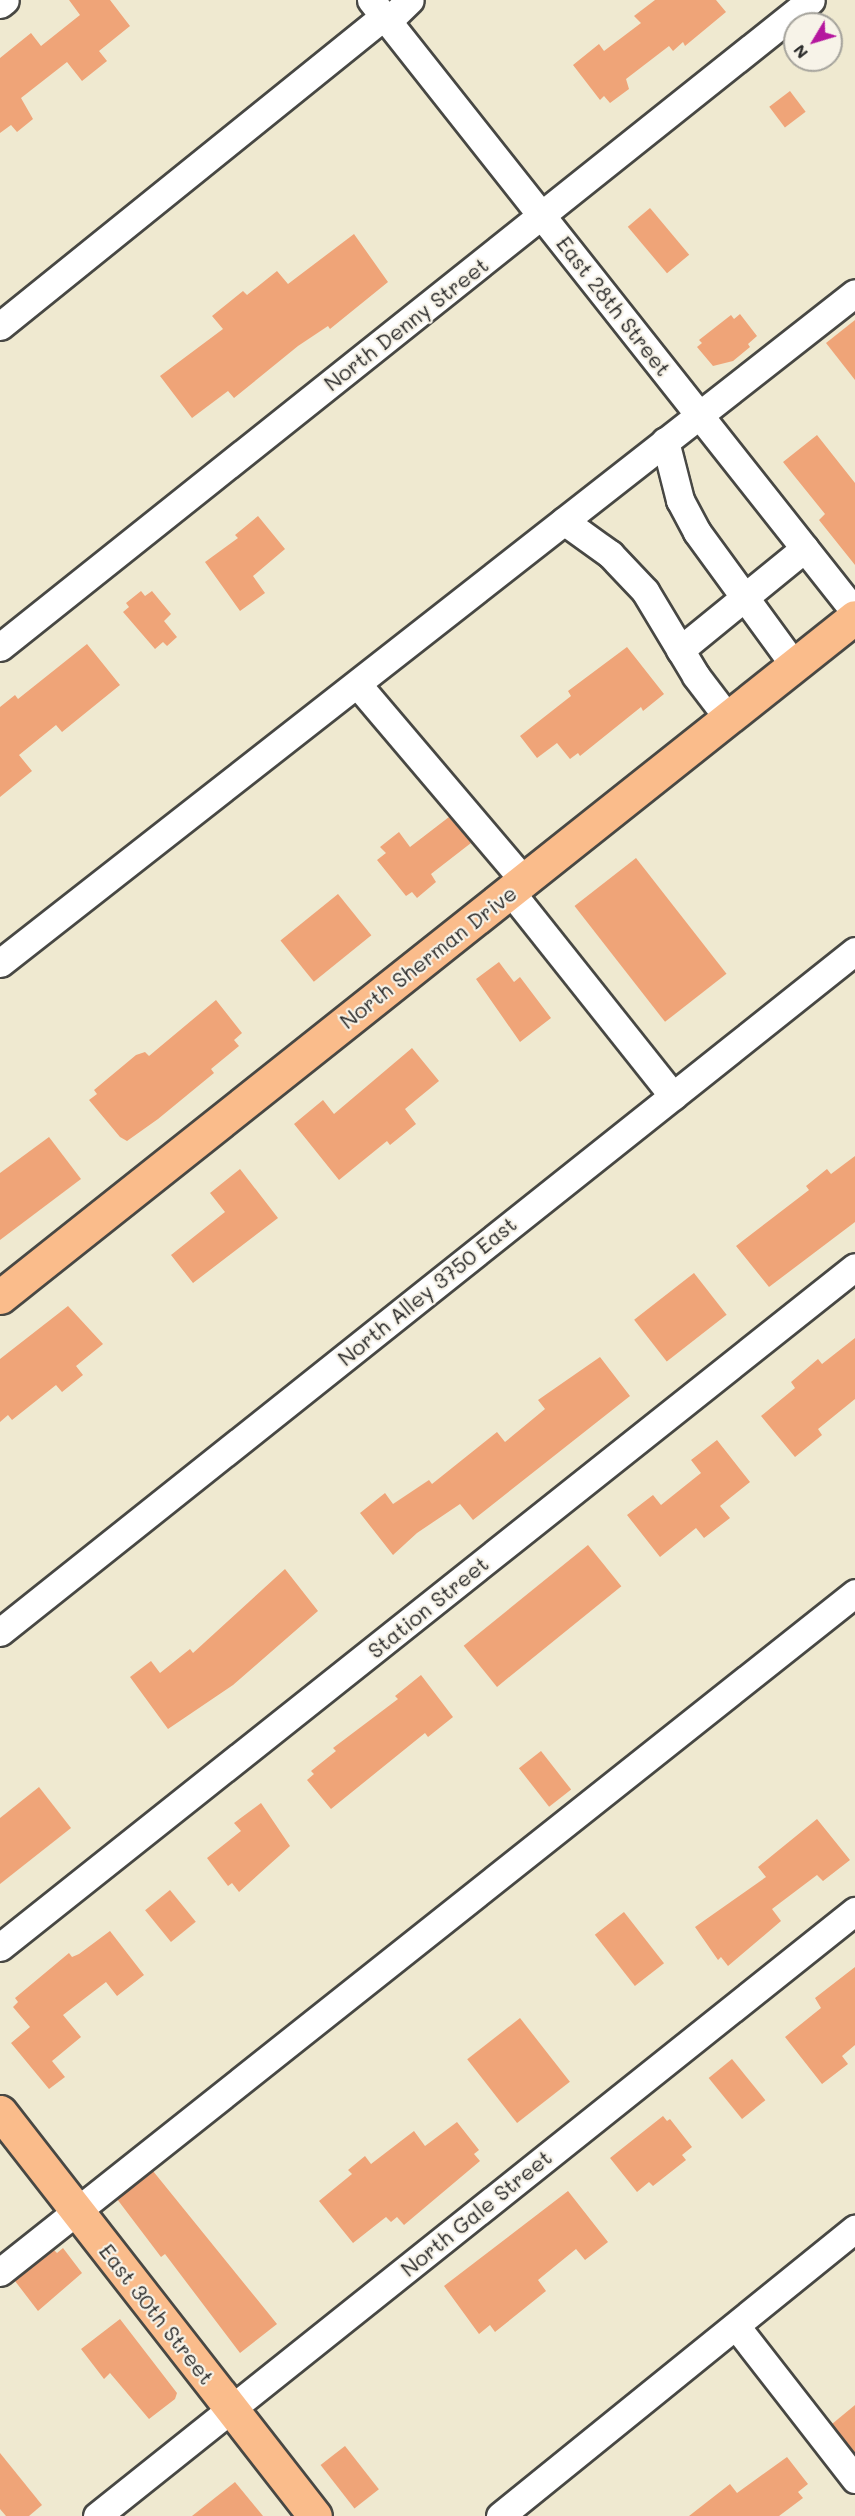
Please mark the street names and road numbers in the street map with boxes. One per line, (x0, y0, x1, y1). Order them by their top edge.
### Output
street label: East 28th Street (552, 231, 676, 381)
street label: North Denny Street (319, 252, 493, 396)
street label: North Sherman Drive (335, 880, 521, 1034)
street label: North Alley 3750 East (333, 1211, 521, 1371)
street label: Station Street (363, 1551, 493, 1663)
street label: North Gale Street (395, 2144, 557, 2282)
street label: East 30th Street (94, 2239, 220, 2389)

